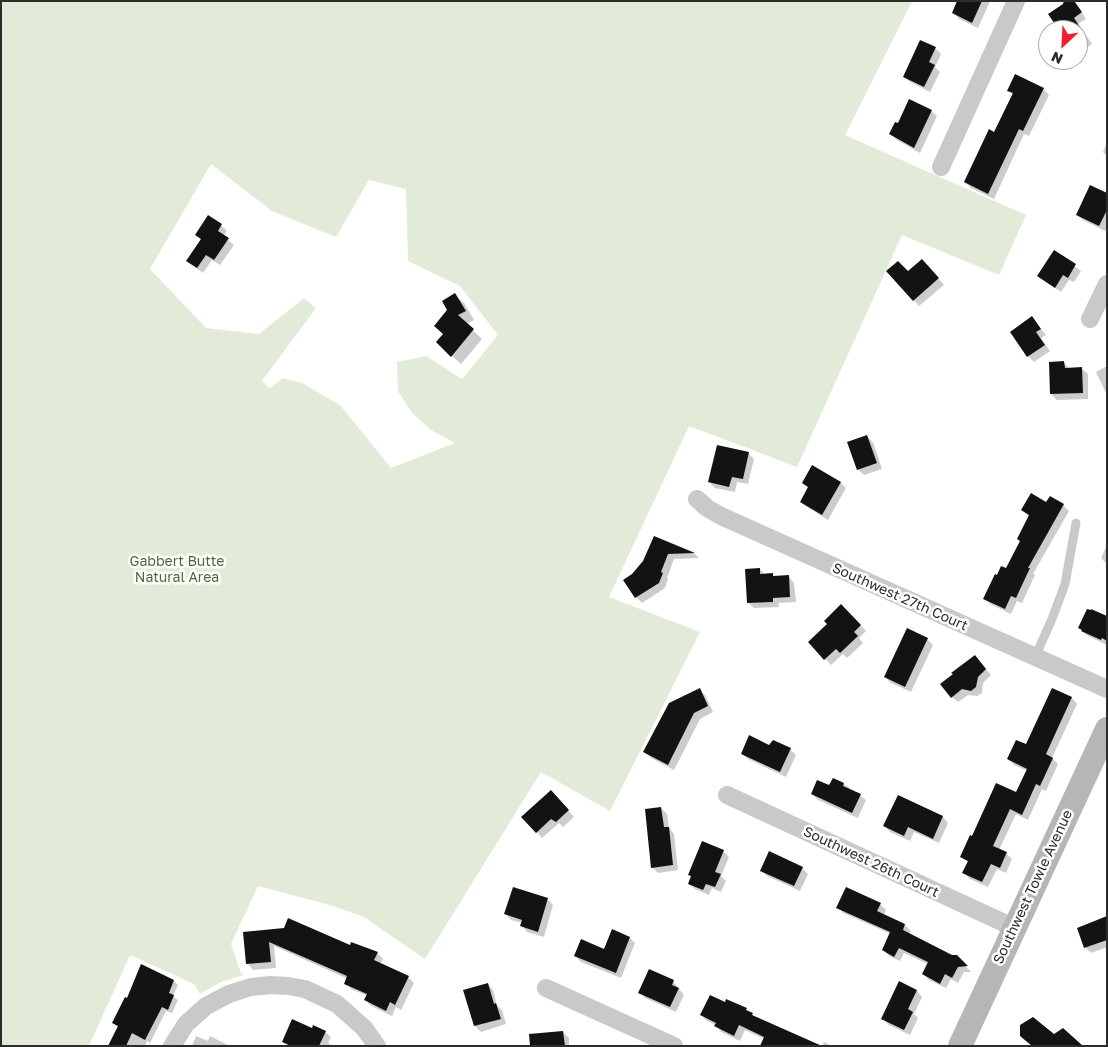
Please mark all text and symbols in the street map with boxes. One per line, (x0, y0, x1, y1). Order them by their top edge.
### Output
north arrow (1038, 20, 1088, 70)
text: N (1048, 48, 1065, 68)
park label: Gabbert Butte Natural Area (130, 554, 224, 586)
street label: Southwest 27th Court (830, 559, 970, 635)
street label: Southwest Towle Avenue (990, 807, 1076, 967)
street label: Southwest 26th Court (800, 823, 942, 901)

